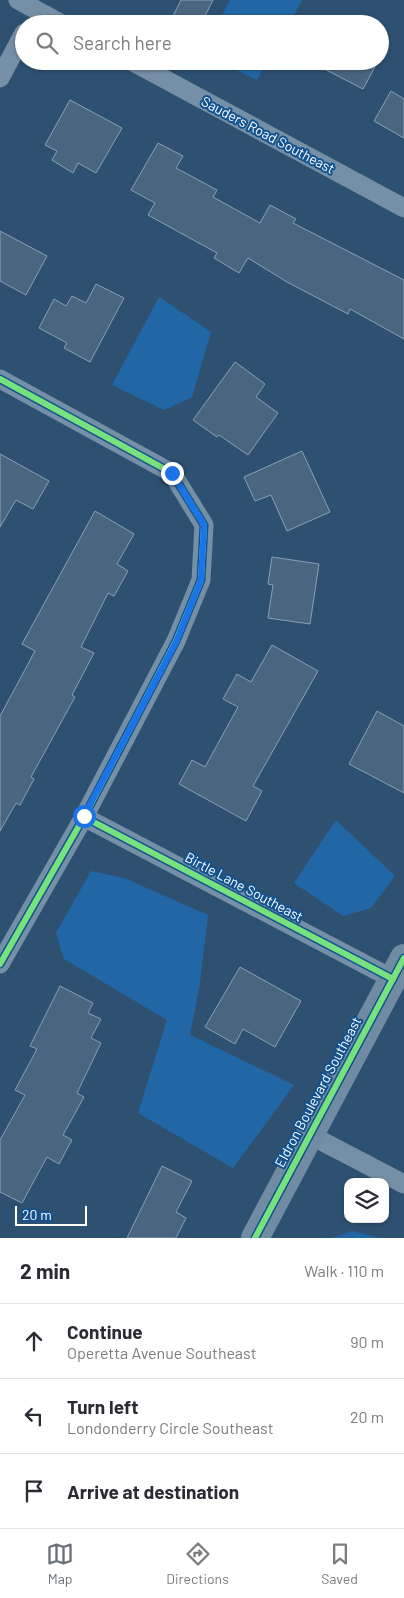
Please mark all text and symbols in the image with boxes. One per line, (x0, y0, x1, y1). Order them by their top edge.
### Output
search box (15, 15, 389, 70)
icon: search (33, 29, 61, 57)
text: Search here (73, 31, 172, 54)
street label: Sauders Road Southeast (199, 92, 338, 177)
route end (161, 462, 184, 485)
route start (73, 805, 96, 828)
street label: Birtle Lane Southeast (182, 848, 306, 925)
street label: Eldron Boulevard Southeast (271, 1014, 365, 1170)
map controls (344, 1178, 389, 1223)
button: layers (344, 1178, 389, 1223)
scale bar (15, 1203, 88, 1226)
text: 20 m (22, 1206, 52, 1223)
text: 2 min (20, 1258, 70, 1283)
text: Walk · 110 m (304, 1261, 384, 1280)
text: Continue (67, 1320, 143, 1343)
icon: ahead (20, 1327, 48, 1355)
text: 90 m (350, 1332, 384, 1351)
text: Operetta Avenue Southeast (67, 1343, 257, 1362)
text: Turn left (67, 1395, 138, 1418)
icon: left (20, 1402, 48, 1430)
text: 20 m (350, 1407, 384, 1426)
text: Londonderry Circle Southeast (67, 1418, 274, 1437)
icon: arrive (20, 1477, 48, 1505)
text: Arrive at destination (67, 1480, 239, 1503)
tab: Map (46, 1540, 74, 1587)
tab: Directions (166, 1540, 229, 1587)
tab: Saved (321, 1540, 358, 1587)

